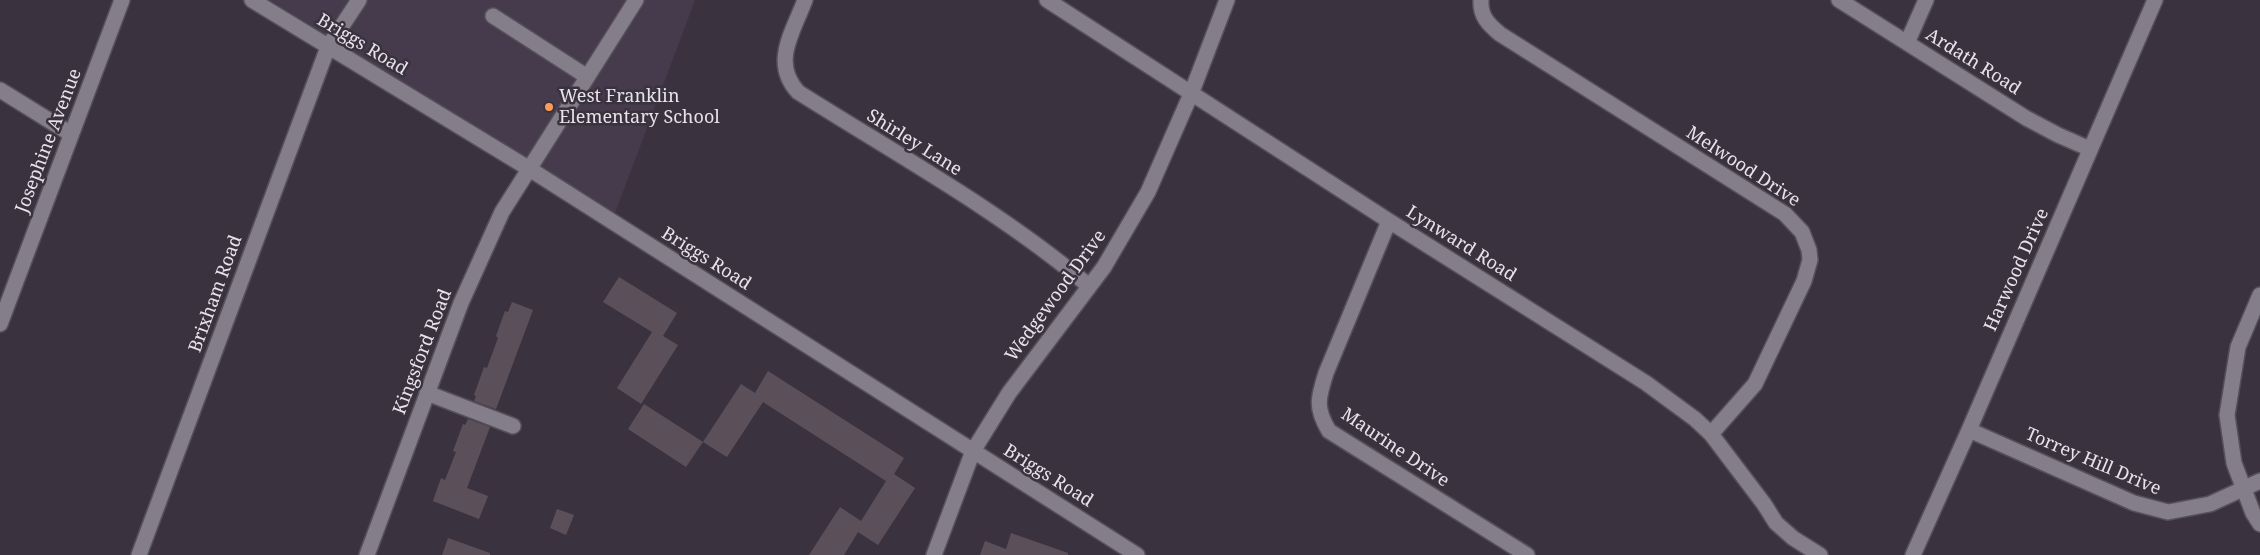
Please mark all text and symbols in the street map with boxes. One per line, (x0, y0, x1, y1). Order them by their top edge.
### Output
street label: Briggs Road (313, 10, 411, 80)
street label: Ardath Road (1921, 24, 2025, 100)
street label: Josephine Avenue (11, 66, 87, 216)
place label: West Franklin Elementary School (559, 86, 720, 128)
marker: West Franklin Elementary School (543, 101, 555, 113)
street label: Shirley Lane (862, 105, 966, 181)
street label: Melwood Drive (1682, 122, 1804, 212)
street label: Lynward Road (1402, 202, 1520, 286)
street label: Harwood Drive (1980, 205, 2054, 335)
street label: Briggs Road (657, 223, 755, 295)
street label: Wedgewood Drive (1001, 226, 1111, 366)
street label: Brixham Road (185, 232, 247, 356)
street label: Kingsford Road (389, 286, 457, 418)
street label: Maurine Drive (1337, 404, 1453, 492)
street label: Torrey Hill Drive (2022, 424, 2164, 500)
street label: Briggs Road (999, 440, 1097, 512)

